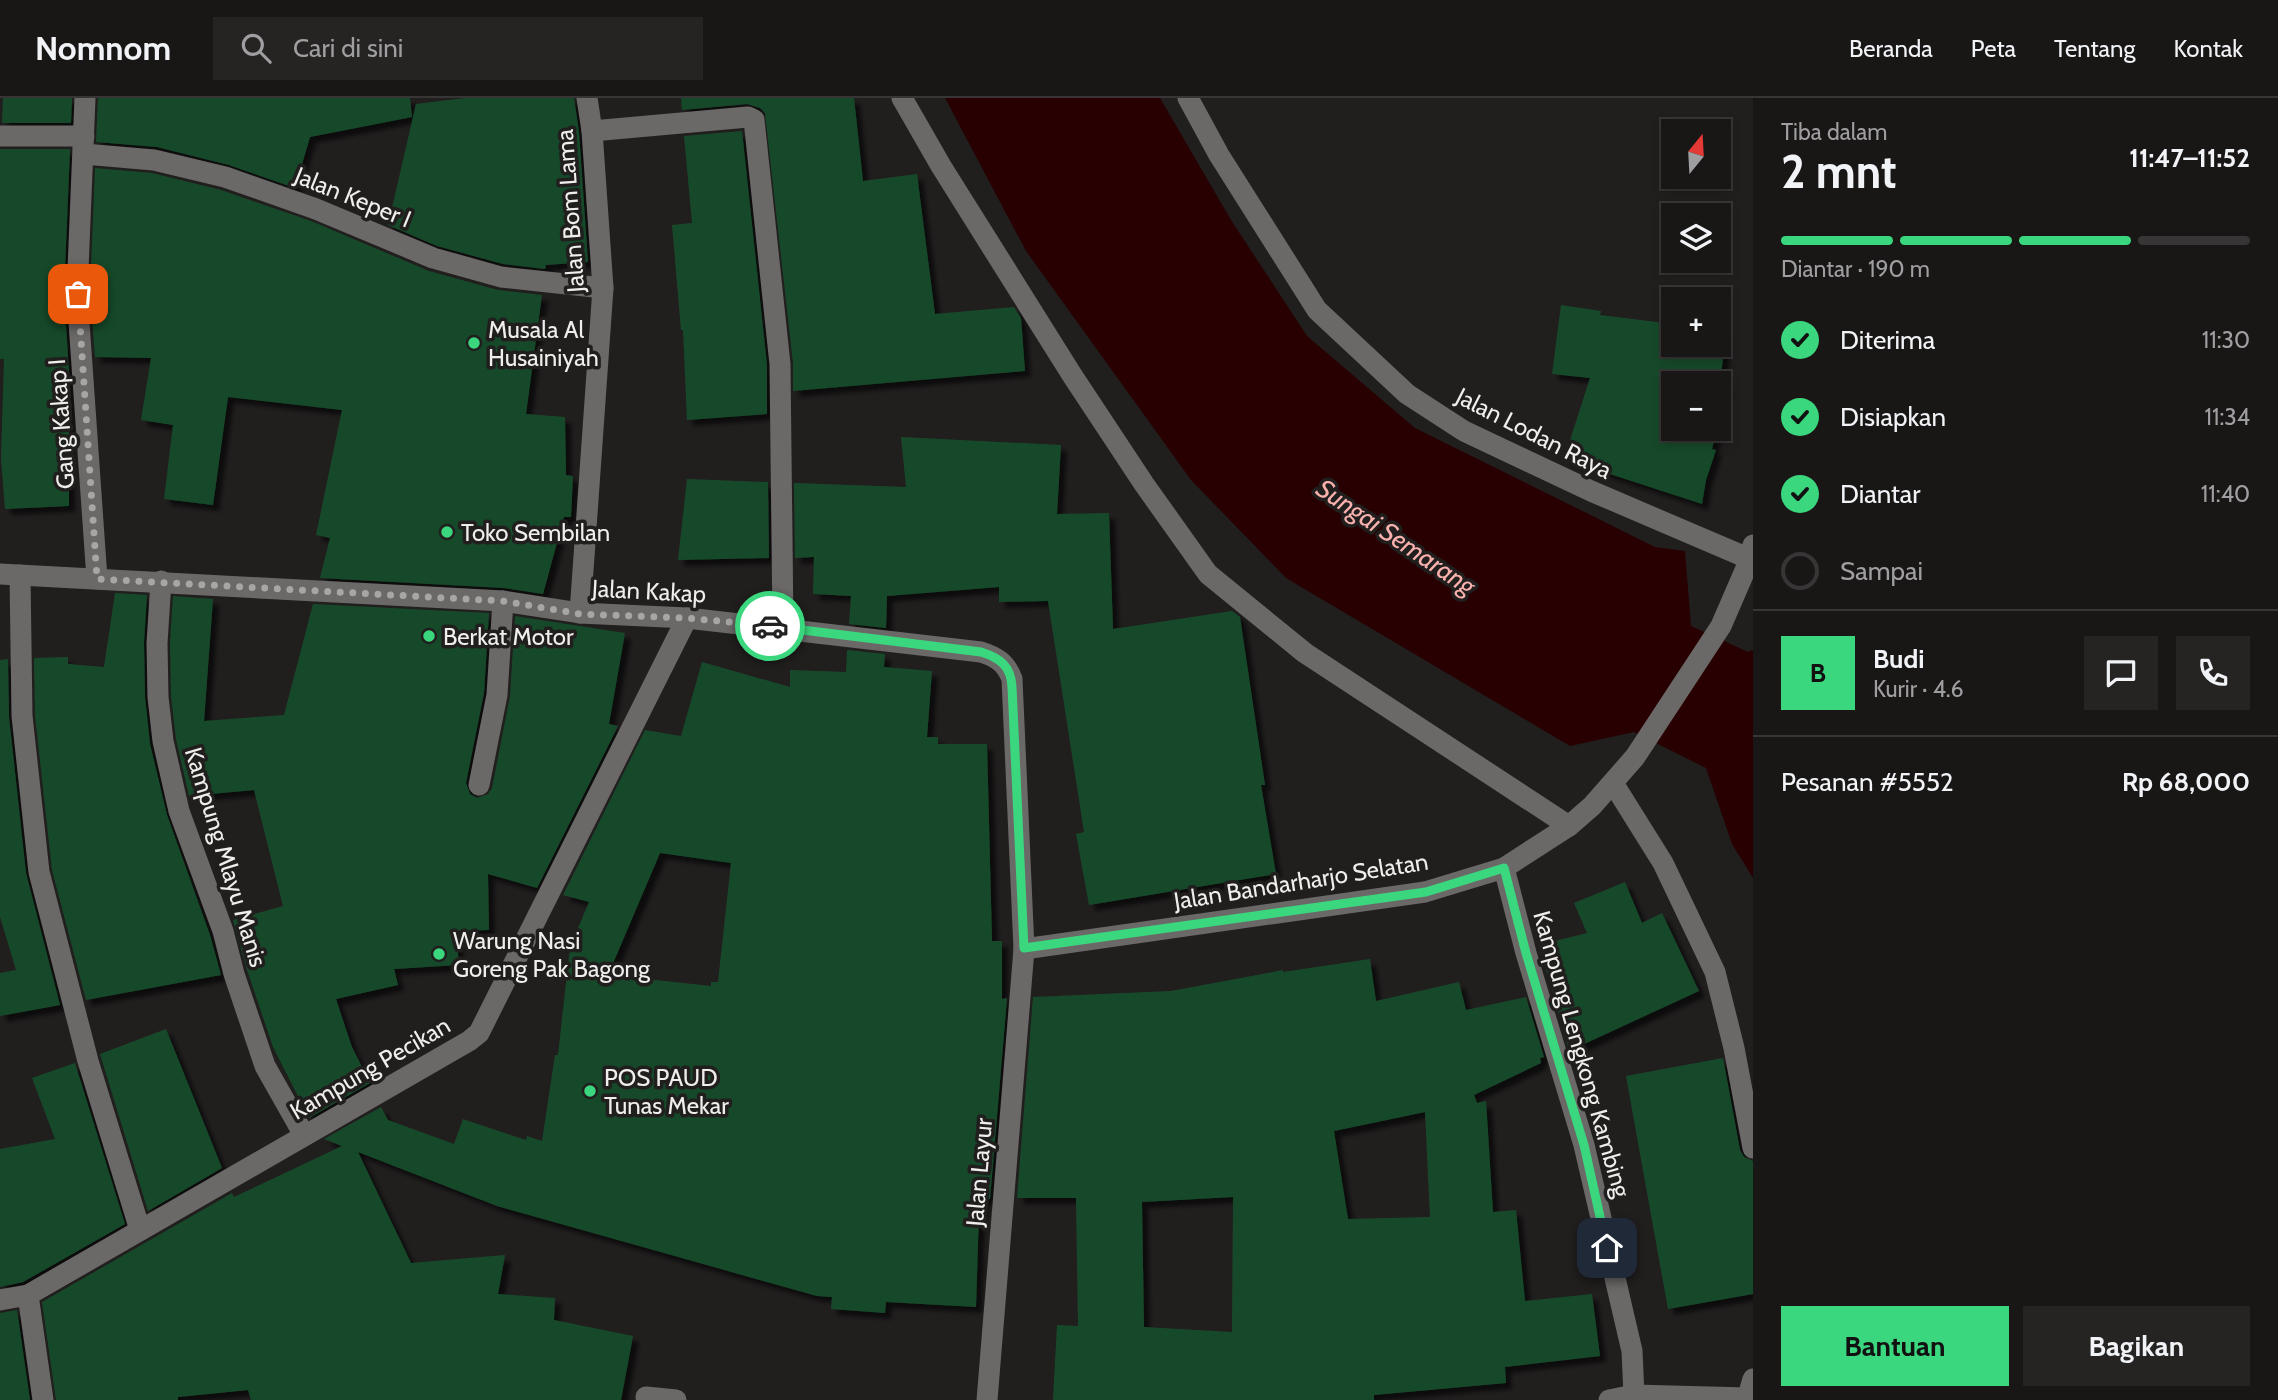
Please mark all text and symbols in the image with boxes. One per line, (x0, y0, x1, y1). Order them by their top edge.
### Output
search box (213, 17, 703, 80)
text: Nomnom (35, 28, 171, 68)
icon: search (237, 29, 275, 67)
text: Cari di sini (293, 32, 403, 64)
text: Beranda (1849, 34, 1933, 63)
text: Peta (1971, 34, 2016, 63)
text: Tentang (2054, 34, 2135, 63)
text: Kontak (2173, 34, 2243, 63)
text: Tiba dalam (1781, 118, 1887, 146)
north arrow (1661, 119, 1731, 189)
map controls (1661, 119, 1731, 441)
street label: Jalan Bom Lama (550, 128, 590, 295)
text: 11:47–11:52 (2129, 142, 2250, 174)
text: 2 mnt (1781, 144, 1897, 200)
street label: Jalan Keper I (290, 160, 416, 234)
button: layers (1661, 203, 1731, 273)
text: Diantar · 190 m (1781, 255, 1930, 283)
pin (48, 264, 108, 324)
icon: bag (59, 275, 97, 313)
button: + (1661, 287, 1731, 357)
place label: Musala Al Husainiyah (488, 315, 599, 372)
icon: check (1781, 321, 1819, 359)
text: Diterima (1840, 324, 1935, 356)
text: 11:30 (2202, 326, 2250, 354)
marker: Musala Al Husainiyah (466, 335, 482, 351)
street label: Gang Kakap I (42, 358, 80, 490)
button: − (1661, 371, 1731, 441)
street label: Jalan Lodan Raya (1450, 381, 1617, 485)
icon: check (1781, 398, 1819, 436)
text: Disiapkan (1840, 401, 1946, 433)
text: 11:34 (2204, 403, 2250, 431)
water label: Sungai Semarang (1310, 472, 1482, 603)
icon: check (1781, 475, 1819, 513)
text: Diantar (1840, 478, 1921, 510)
text: 11:40 (2201, 480, 2250, 508)
place label: Toko Sembilan (461, 518, 610, 547)
marker: Toko Sembilan (439, 524, 455, 540)
text: Sampai (1840, 555, 1923, 587)
street label: Jalan Kakap (590, 573, 707, 608)
courier (735, 591, 805, 661)
icon: car (751, 607, 789, 645)
place label: Berkat Motor (443, 622, 574, 651)
marker: Berkat Motor (421, 628, 437, 644)
button: chat (2084, 636, 2158, 710)
button: phone (2176, 636, 2250, 710)
text: Budi (1873, 643, 1925, 675)
text: B (1810, 657, 1826, 689)
text: Kurir · 4.6 (1873, 675, 1964, 703)
street label: Kampung Mlayu Manis (179, 744, 273, 970)
text: Pesanan #5552 (1781, 766, 1954, 798)
text: Rp 68,000 (2122, 766, 2250, 798)
street label: Jalan Bandarharjo Selatan (1171, 847, 1430, 916)
street label: Kampung Lengkong Kambing (1527, 908, 1637, 1201)
place label: Warung Nasi Goreng Pak Bagong (453, 926, 651, 983)
marker: Warung Nasi Goreng Pak Bagong (431, 946, 447, 962)
street label: Kampung Pecikan (285, 1010, 455, 1126)
place label: POS PAUD Tunas Mekar (604, 1063, 729, 1120)
marker: POS PAUD Tunas Mekar (582, 1083, 598, 1099)
street label: Jalan Layur (960, 1116, 998, 1228)
pin (1577, 1218, 1637, 1278)
icon: home (1588, 1229, 1626, 1267)
button: Bantuan (1781, 1306, 2009, 1386)
button: Bagikan (2023, 1306, 2250, 1386)

